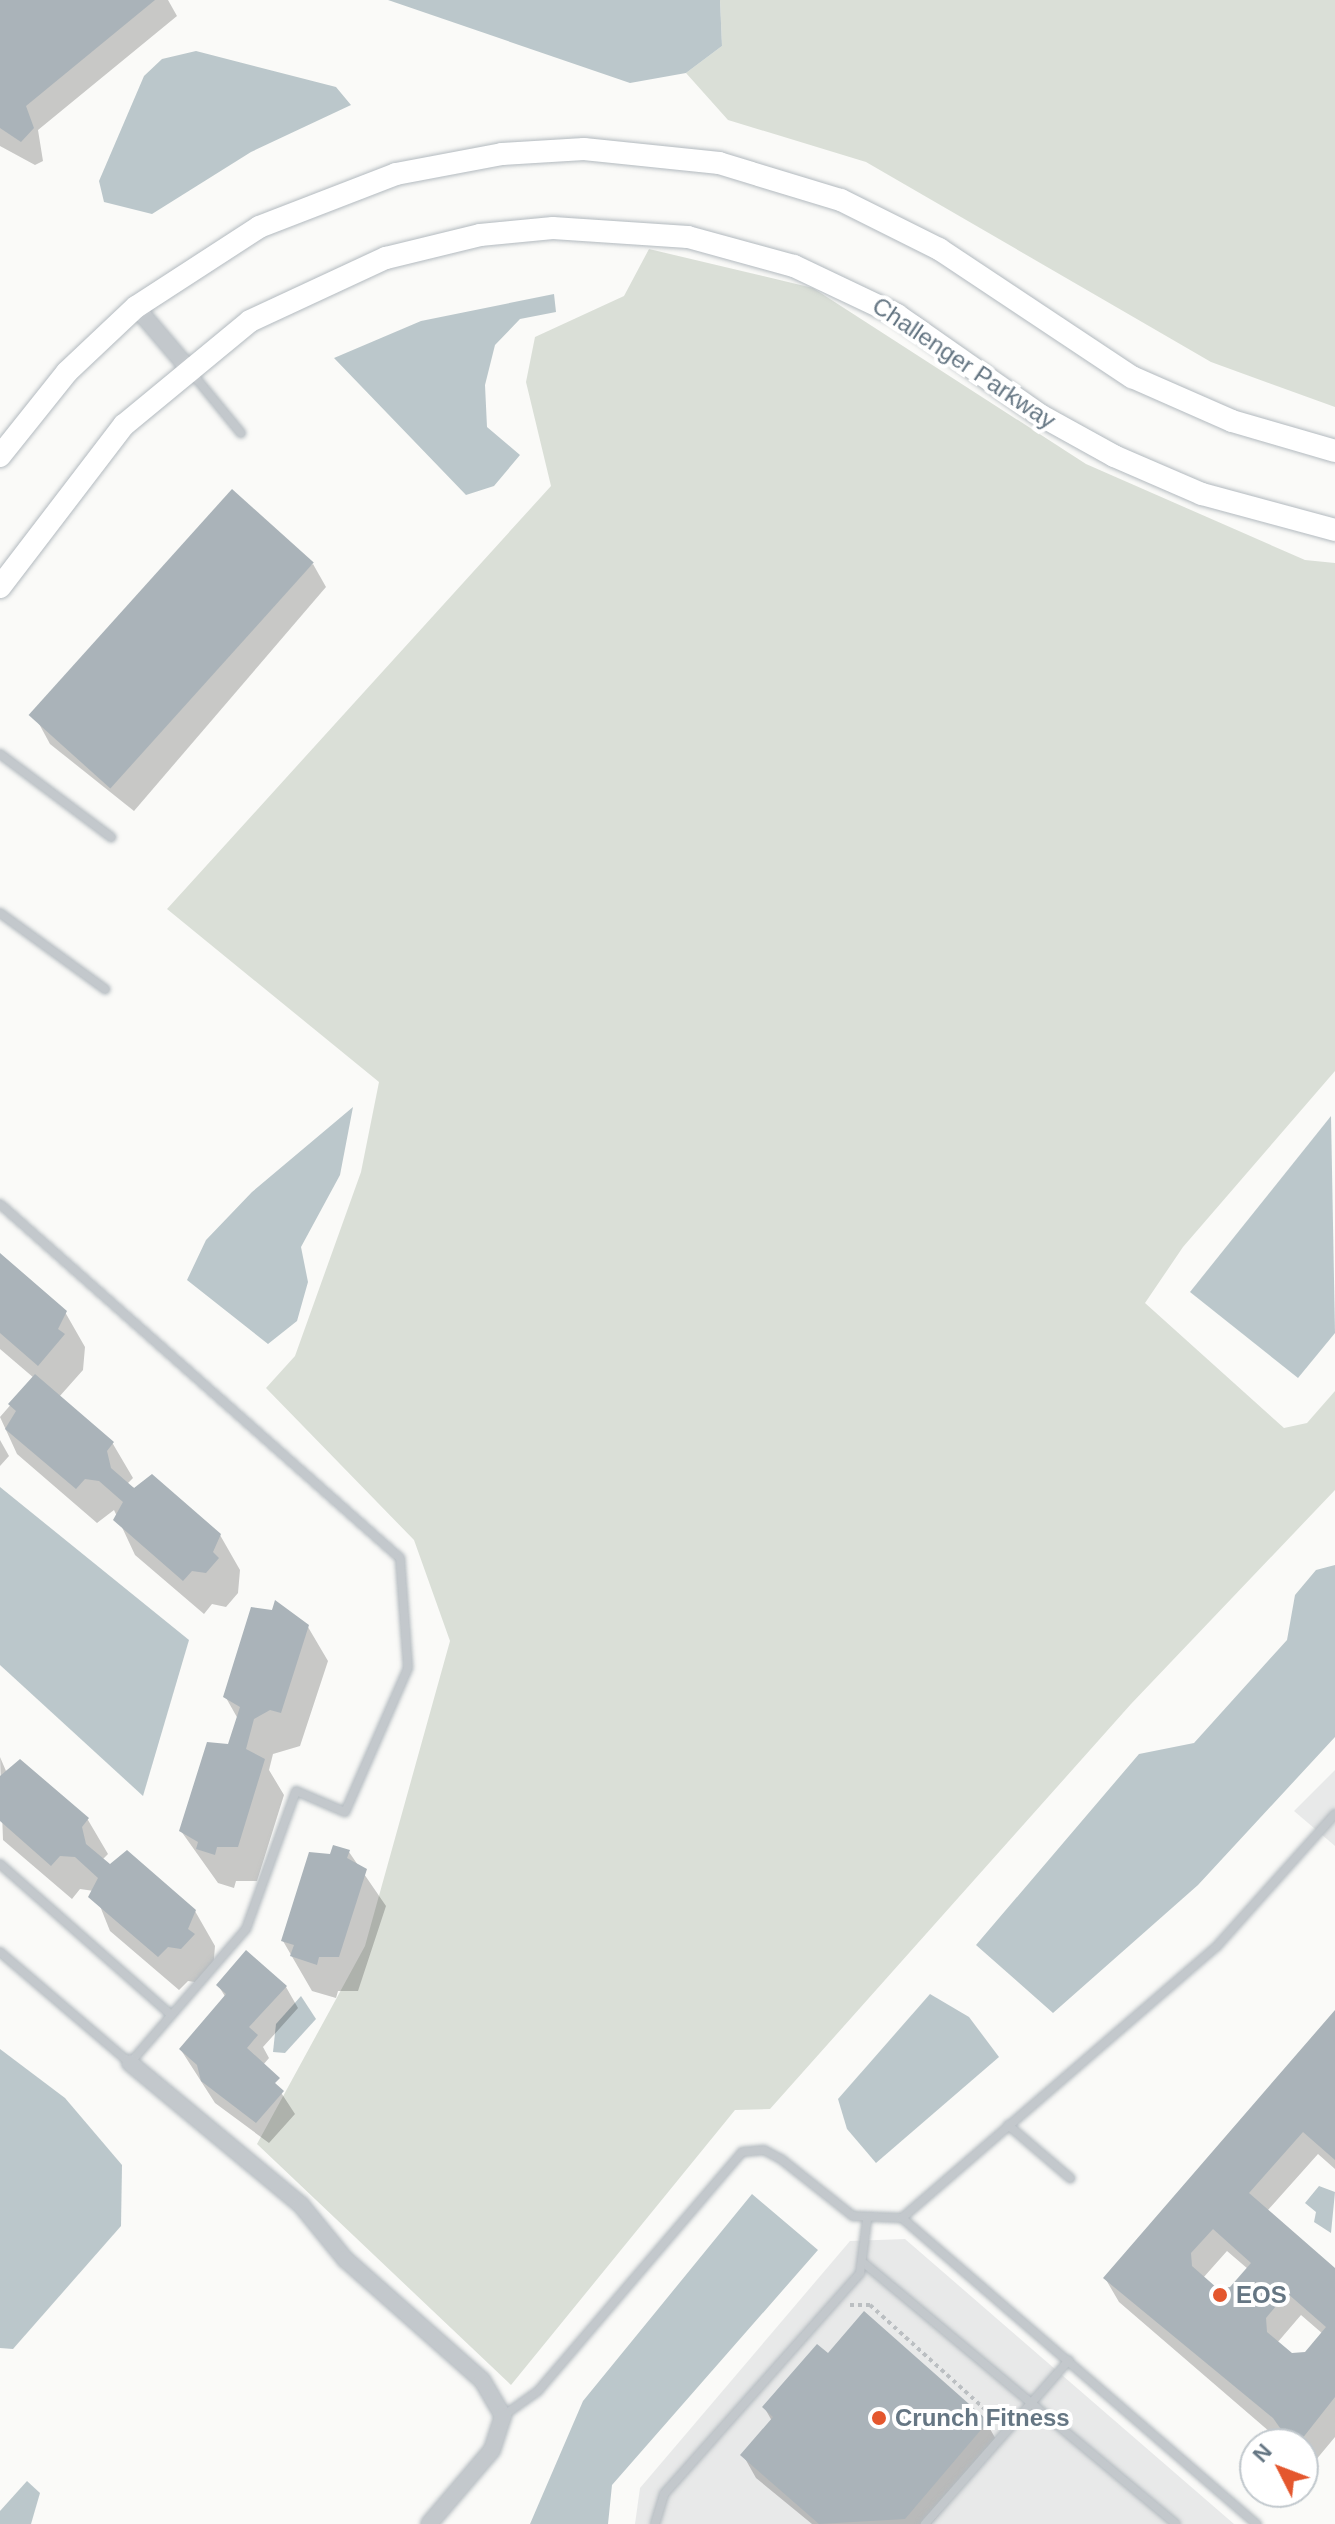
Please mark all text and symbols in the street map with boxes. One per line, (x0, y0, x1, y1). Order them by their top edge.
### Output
street label: Challenger Parkway (867, 291, 1061, 435)
place label: EOS (1236, 2281, 1287, 2309)
marker: EOS (1211, 2286, 1229, 2304)
place label: Crunch Fitness (895, 2404, 1070, 2432)
marker: Crunch Fitness (870, 2409, 888, 2427)
north arrow (1239, 2428, 1319, 2508)
text: N (1248, 2439, 1277, 2467)

